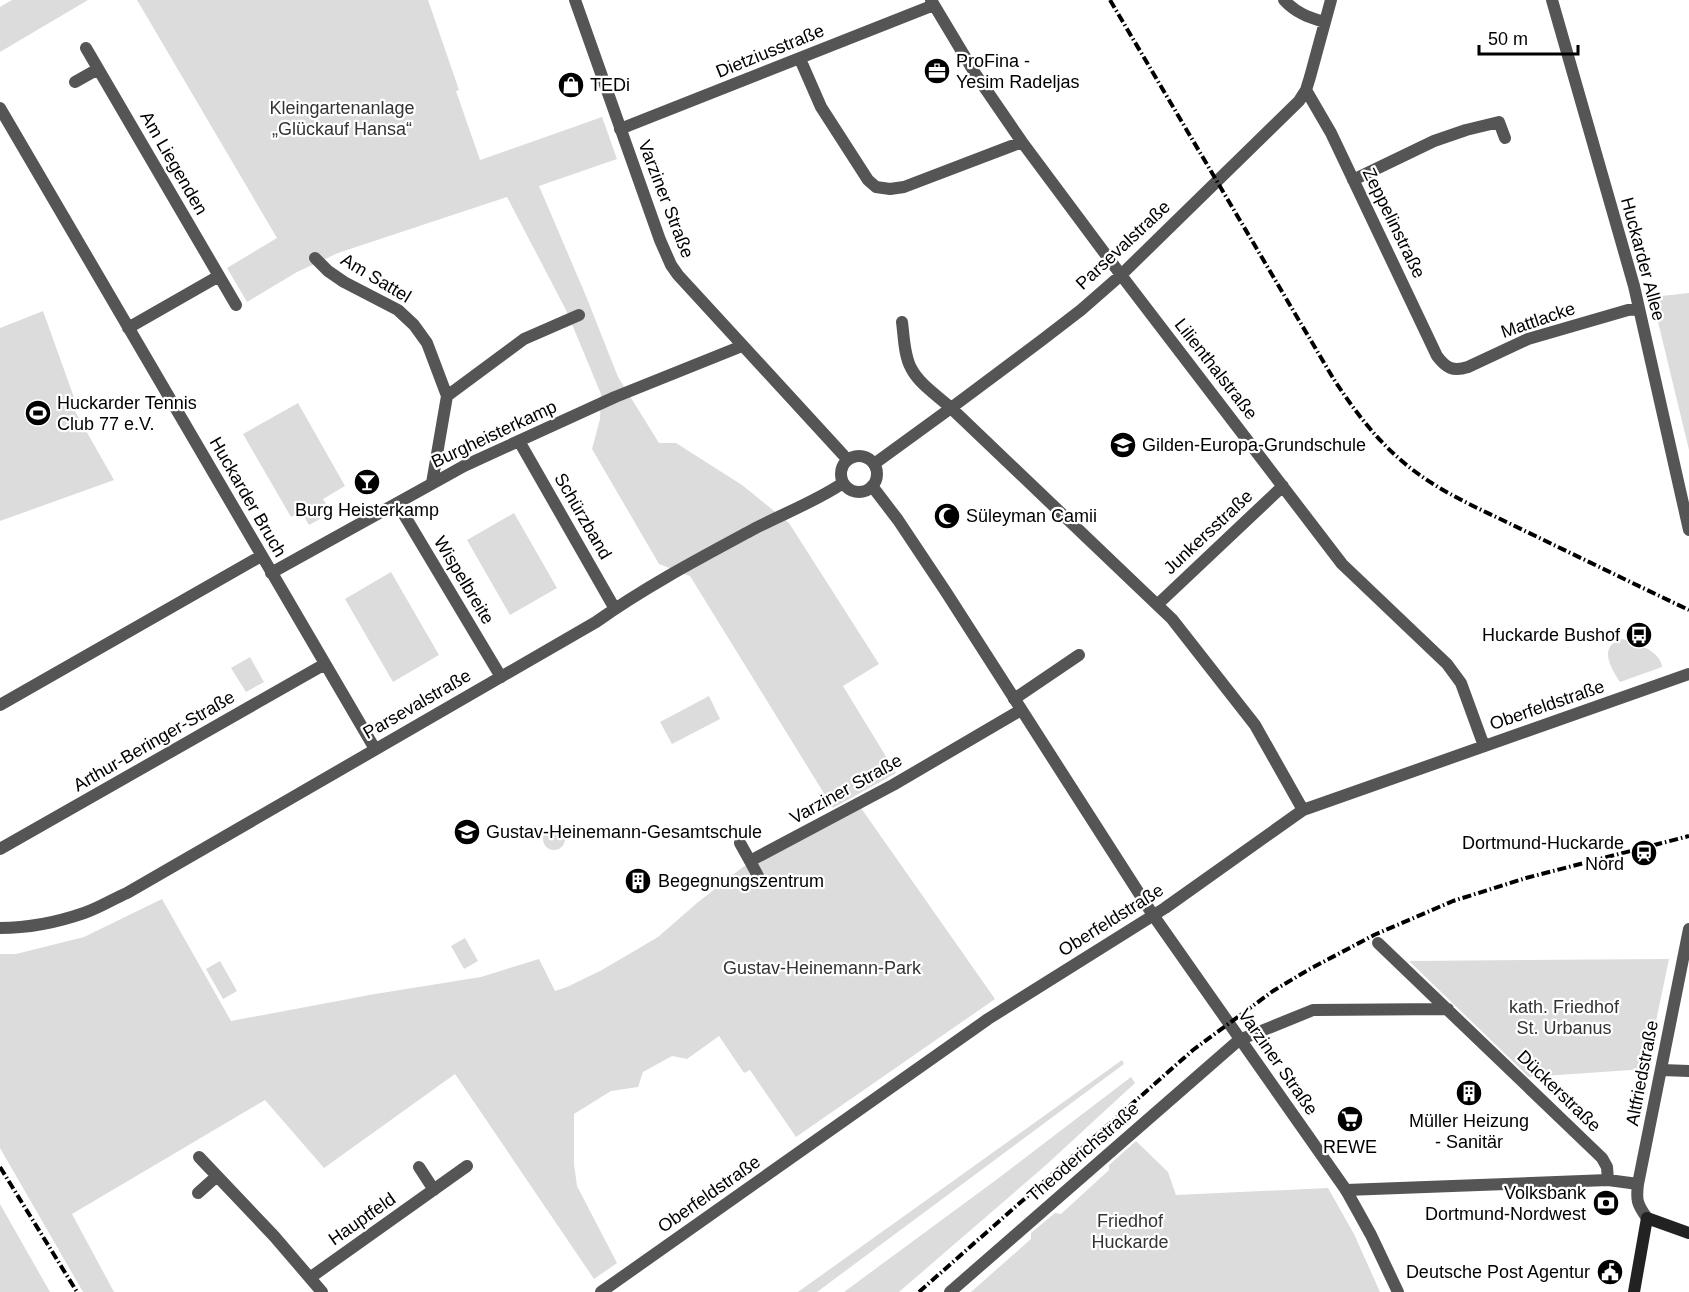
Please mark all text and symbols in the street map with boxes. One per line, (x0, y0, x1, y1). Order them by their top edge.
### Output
scale bar (1479, 18, 1578, 56)
street label: Dietziusstraße (713, 20, 827, 82)
text: 50 m (1488, 29, 1528, 49)
place label: ProFina - Yesim Radeljas (956, 51, 1079, 92)
office icon: ProFina - Yesim Radeljas (922, 56, 952, 86)
shop icon: TEDi (556, 70, 586, 100)
place label: TEDi (590, 75, 630, 95)
park label: Kleingartenanlage „Glückauf Hansa“ (269, 98, 415, 139)
street label: Am Liegenden (136, 108, 212, 218)
street label: Varziner Straße (634, 137, 698, 261)
street label: Zeppelinstraße (1359, 165, 1429, 281)
street label: Huckarder Allee (1617, 195, 1669, 323)
street label: Parsevalstraße (1072, 196, 1174, 294)
street label: Am Sattel (337, 249, 415, 307)
street label: Mattlacke (1498, 298, 1578, 342)
street label: Lilienthalstraße (1171, 315, 1261, 423)
place label: Huckarder Tennis Club 77 e.V. (57, 393, 197, 434)
street label: Burgheisterkamp (428, 396, 560, 472)
sports icon: Huckarder Tennis Club 77 e.V. (23, 398, 53, 428)
school or university icon: Gilden-Europa-Grundschule (1108, 430, 1138, 460)
street label: Huckarder Bruch (206, 434, 290, 560)
place label: Gilden-Europa-Grundschule (1142, 435, 1366, 455)
bar icon: Burg Heisterkamp (352, 467, 382, 497)
street label: Schürzband (550, 469, 616, 563)
street label: Junkersstraße (1159, 486, 1257, 578)
place label: Burg Heisterkamp (295, 500, 439, 520)
mosque icon: Süleyman Camii (932, 501, 962, 531)
place label: Süleyman Camii (966, 506, 1097, 526)
street label: Wispelbreite (430, 532, 498, 628)
bus stop icon: Huckarde Bushof (1624, 620, 1654, 650)
place label: Huckarde Bushof (1482, 625, 1621, 645)
street label: Parsevalstraße (360, 665, 474, 743)
street label: Oberfeldstraße (1487, 676, 1607, 734)
street label: Arthur-Beringer-Straße (70, 687, 238, 795)
street label: Varziner Straße (787, 750, 905, 828)
school or university icon: Gustav-Heinemann-Gesamtschule (452, 817, 482, 847)
place label: Gustav-Heinemann-Gesamtschule (486, 822, 762, 842)
place label: Dortmund-Huckarde Nord (1462, 833, 1624, 874)
station icon: Dortmund-Huckarde Nord (1629, 838, 1659, 868)
building icon: Begegnungszentrum (623, 866, 653, 896)
place label: Begegnungszentrum (658, 871, 824, 891)
street label: Oberfeldstraße (1055, 880, 1167, 960)
park label: Gustav-Heinemann-Park (723, 958, 922, 978)
park label: kath. Friedhof St. Urbanus (1509, 997, 1620, 1038)
street label: Varziner Straße (1234, 1005, 1322, 1119)
street label: Altfriedstraße (1622, 1019, 1662, 1127)
street label: Dückerstraße (1513, 1046, 1605, 1136)
building icon: Müller Heizung - Sanitär (1454, 1078, 1484, 1108)
street label: Theoderichstraße (1023, 1098, 1143, 1206)
supermarket icon: REWE (1335, 1104, 1365, 1134)
place label: Müller Heizung - Sanitär (1409, 1111, 1529, 1152)
place label: REWE (1323, 1137, 1377, 1157)
street label: Oberfeldstraße (654, 1151, 764, 1237)
place label: Volksbank Dortmund-Nordwest (1425, 1183, 1587, 1224)
bank icon: Volksbank Dortmund-Nordwest (1591, 1188, 1621, 1218)
street label: Hauptfeld (325, 1189, 399, 1249)
park label: Friedhof Huckarde (1091, 1211, 1169, 1252)
public building icon: Deutsche Post Agentur (1595, 1257, 1625, 1287)
place label: Deutsche Post Agentur (1406, 1262, 1590, 1282)

